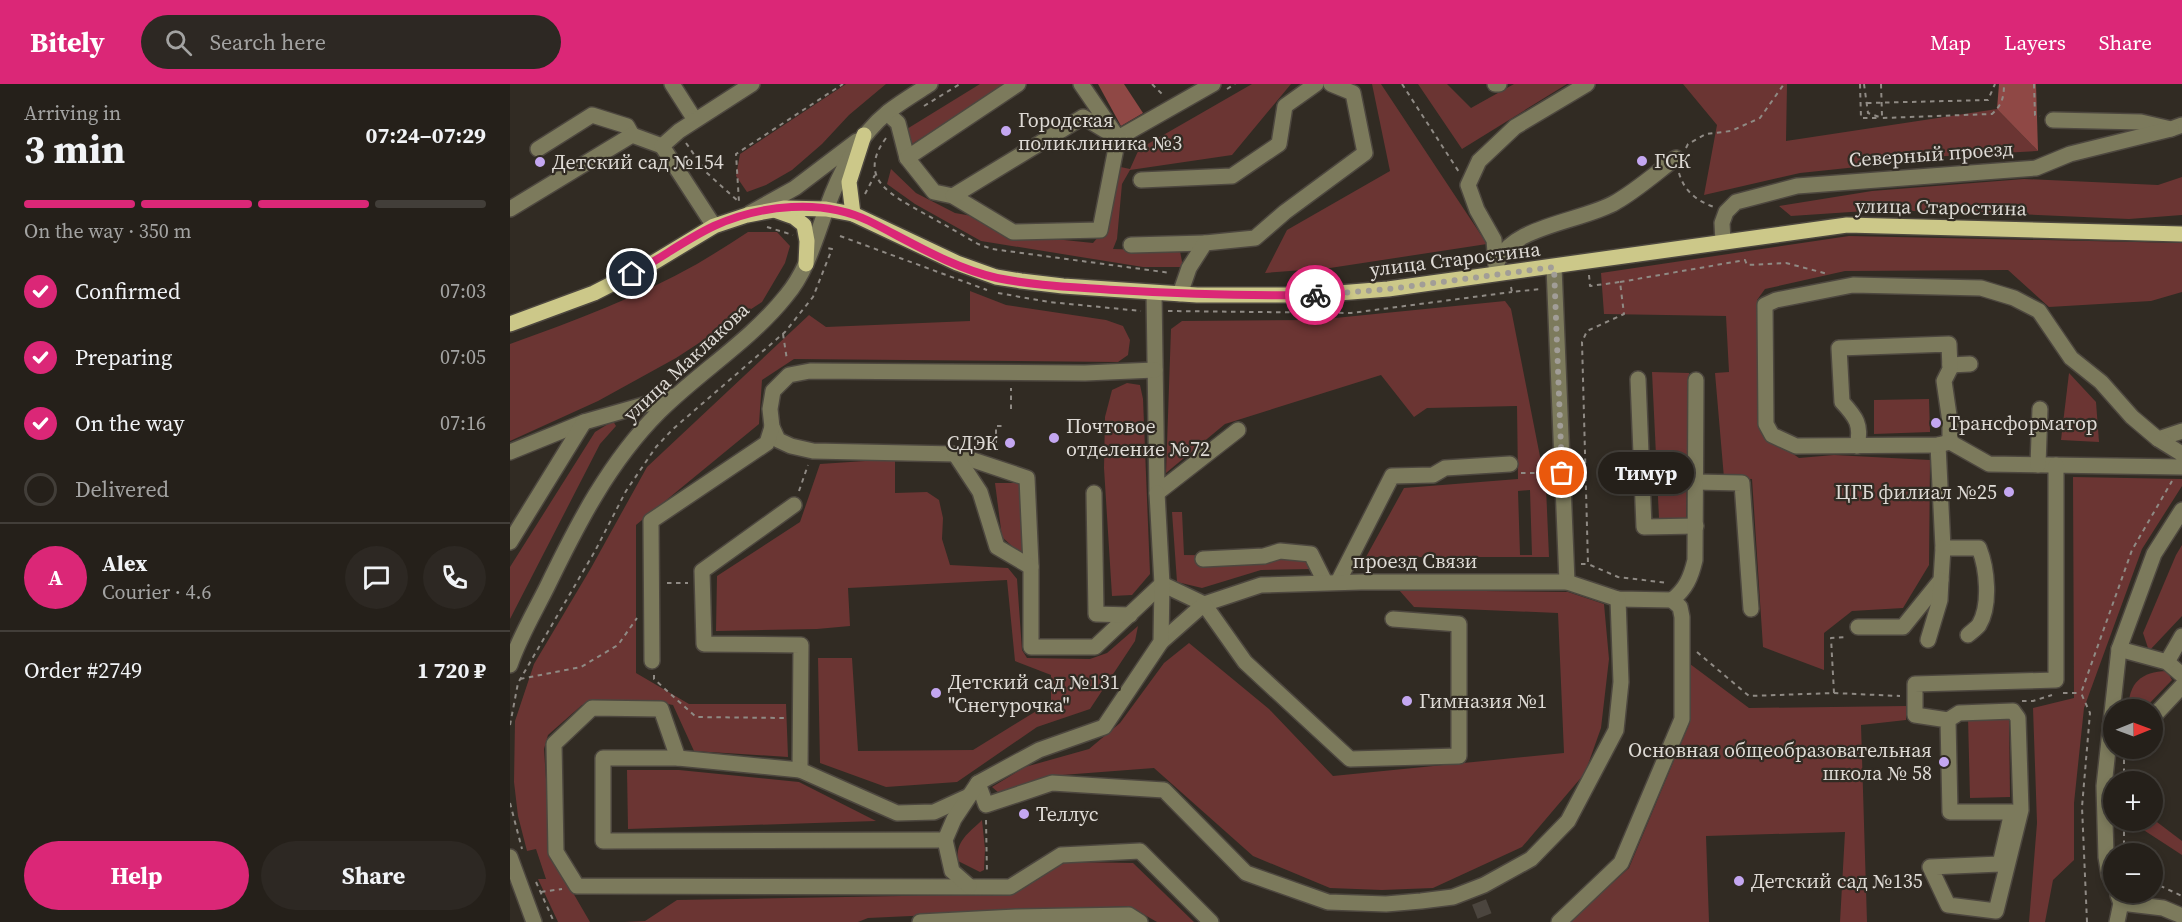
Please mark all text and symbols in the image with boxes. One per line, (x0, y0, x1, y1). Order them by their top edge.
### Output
search box (141, 15, 561, 69)
text: Bitely (30, 23, 105, 61)
icon: search (162, 26, 195, 59)
text: Search here (210, 27, 326, 57)
text: Map (1930, 28, 1971, 57)
text: Layers (2004, 28, 2066, 57)
text: Share (2099, 28, 2152, 57)
text: Arriving in (24, 99, 121, 127)
place label: Городская поликлиника №3 (1018, 106, 1182, 157)
text: 07:24–07:29 (366, 120, 486, 150)
text: 3 min (24, 123, 125, 176)
marker: Городская поликлиника №3 (999, 124, 1013, 138)
street label: Северный проезд (1848, 134, 2014, 174)
place label: ГСК (1654, 147, 1692, 175)
place label: Детский сад №154 (552, 148, 724, 176)
marker: ГСК (1635, 154, 1649, 168)
marker: Детский сад №154 (533, 155, 547, 169)
street label: улица Старостина (1855, 192, 2028, 223)
text: On the way · 350 m (24, 217, 191, 245)
street label: улица Старостина (1368, 235, 1543, 283)
pin (606, 248, 657, 299)
icon: home (615, 257, 648, 290)
courier (1285, 265, 1345, 325)
icon: check (24, 275, 57, 308)
text: Confirmed (75, 276, 180, 306)
text: 07:03 (440, 277, 486, 305)
icon: bike (1299, 279, 1332, 312)
street label: улица Маклакова (617, 295, 756, 428)
icon: check (24, 341, 57, 374)
text: Preparing (75, 342, 172, 372)
text: 07:05 (440, 343, 486, 371)
icon: check (24, 407, 57, 440)
text: On the way (75, 408, 184, 438)
text: 07:16 (440, 409, 486, 437)
place label: Трансформатор (1948, 409, 2097, 437)
place label: Почтовое отделение №72 (1066, 412, 1210, 463)
marker: Трансформатор (1929, 416, 1943, 430)
place label: СДЭК (947, 429, 999, 457)
marker: Почтовое отделение №72 (1047, 431, 1061, 445)
marker: СДЭК (1003, 436, 1017, 450)
pin (1536, 447, 1587, 498)
callout: Тимур (1598, 452, 1694, 494)
icon: bag (1545, 456, 1578, 489)
text: Тимур (1615, 459, 1677, 487)
text: Delivered (75, 474, 169, 504)
place label: ЦГБ филиал №25 (1835, 478, 1997, 506)
marker: ЦГБ филиал №25 (2002, 485, 2016, 499)
button: chat (345, 546, 408, 609)
button: phone (423, 546, 486, 609)
street label: проезд Связи (1353, 547, 1478, 575)
text: Alex (102, 548, 147, 578)
text: A (48, 562, 63, 592)
text: Courier · 4.6 (102, 578, 211, 606)
text: Order #2749 (24, 655, 142, 685)
text: 1 720 ₽ (417, 655, 486, 685)
place label: Детский сад №131 "Снегурочка" (948, 668, 1120, 719)
marker: Детский сад №131 "Снегурочка" (929, 686, 943, 700)
place label: Гимназия №1 (1419, 687, 1547, 715)
marker: Гимназия №1 (1400, 694, 1414, 708)
north arrow (2103, 699, 2163, 759)
map controls (2103, 699, 2163, 903)
place label: Основная общеобразовательная школа № 58 (1628, 736, 1932, 787)
marker: Основная общеобразовательная школа № 58 (1937, 755, 1951, 769)
button: + (2103, 771, 2163, 831)
place label: Теллус (1036, 800, 1099, 828)
marker: Теллус (1017, 807, 1031, 821)
button: Help (24, 841, 249, 910)
button: Share (261, 841, 486, 910)
button: − (2103, 843, 2163, 903)
place label: Детский сад №135 (1751, 867, 1923, 895)
marker: Детский сад №135 (1732, 874, 1746, 888)

